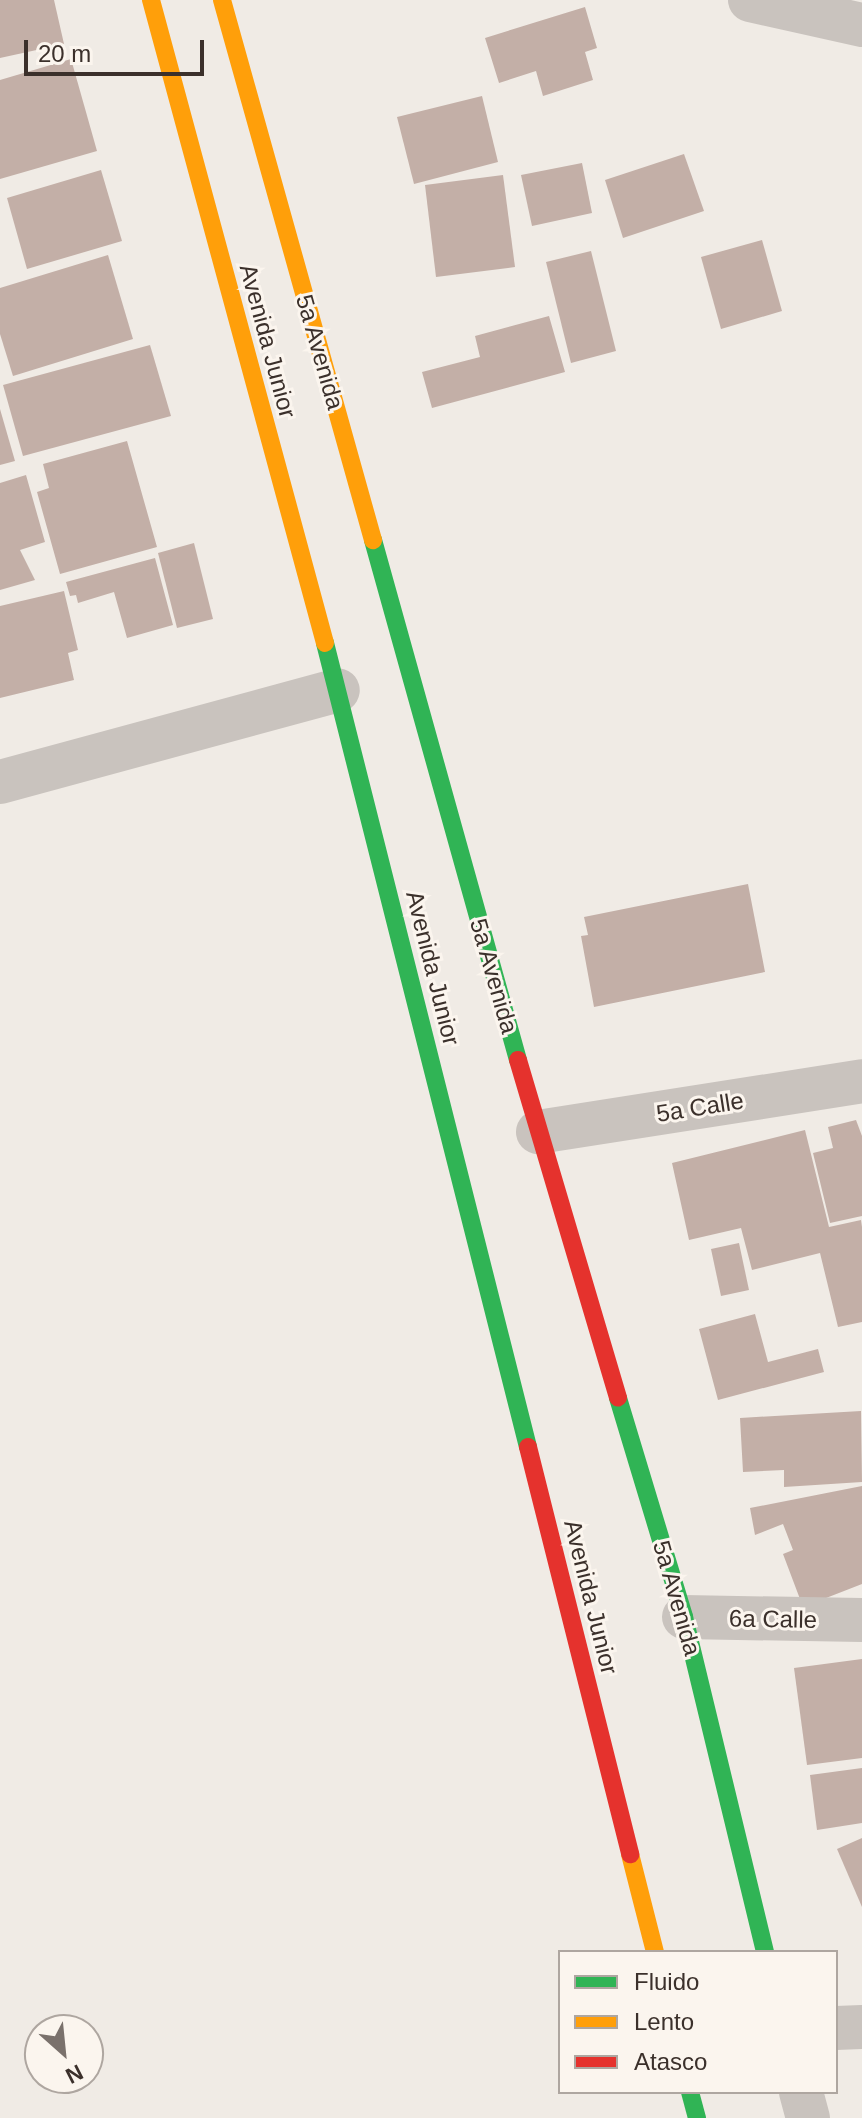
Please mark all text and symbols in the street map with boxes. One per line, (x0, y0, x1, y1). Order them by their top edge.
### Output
scale bar (28, 24, 208, 74)
text: 20 m (38, 40, 91, 67)
street label: Avenida Junior (234, 261, 302, 421)
street label: 5a Avenida (290, 291, 350, 413)
street label: Avenida Junior (400, 888, 466, 1048)
street label: 5a Avenida (464, 915, 524, 1037)
street label: 5a Calle (654, 1086, 746, 1128)
street label: Avenida Junior (558, 1517, 624, 1677)
street label: 5a Avenida (647, 1537, 707, 1659)
street label: 6a Calle (729, 1604, 817, 1634)
legend (558, 1950, 838, 2094)
text: Fluido (634, 1968, 699, 1995)
text: Lento (634, 2008, 694, 2035)
north arrow (24, 2014, 104, 2094)
text: Atasco (634, 2048, 707, 2075)
text: N (61, 2059, 87, 2089)

